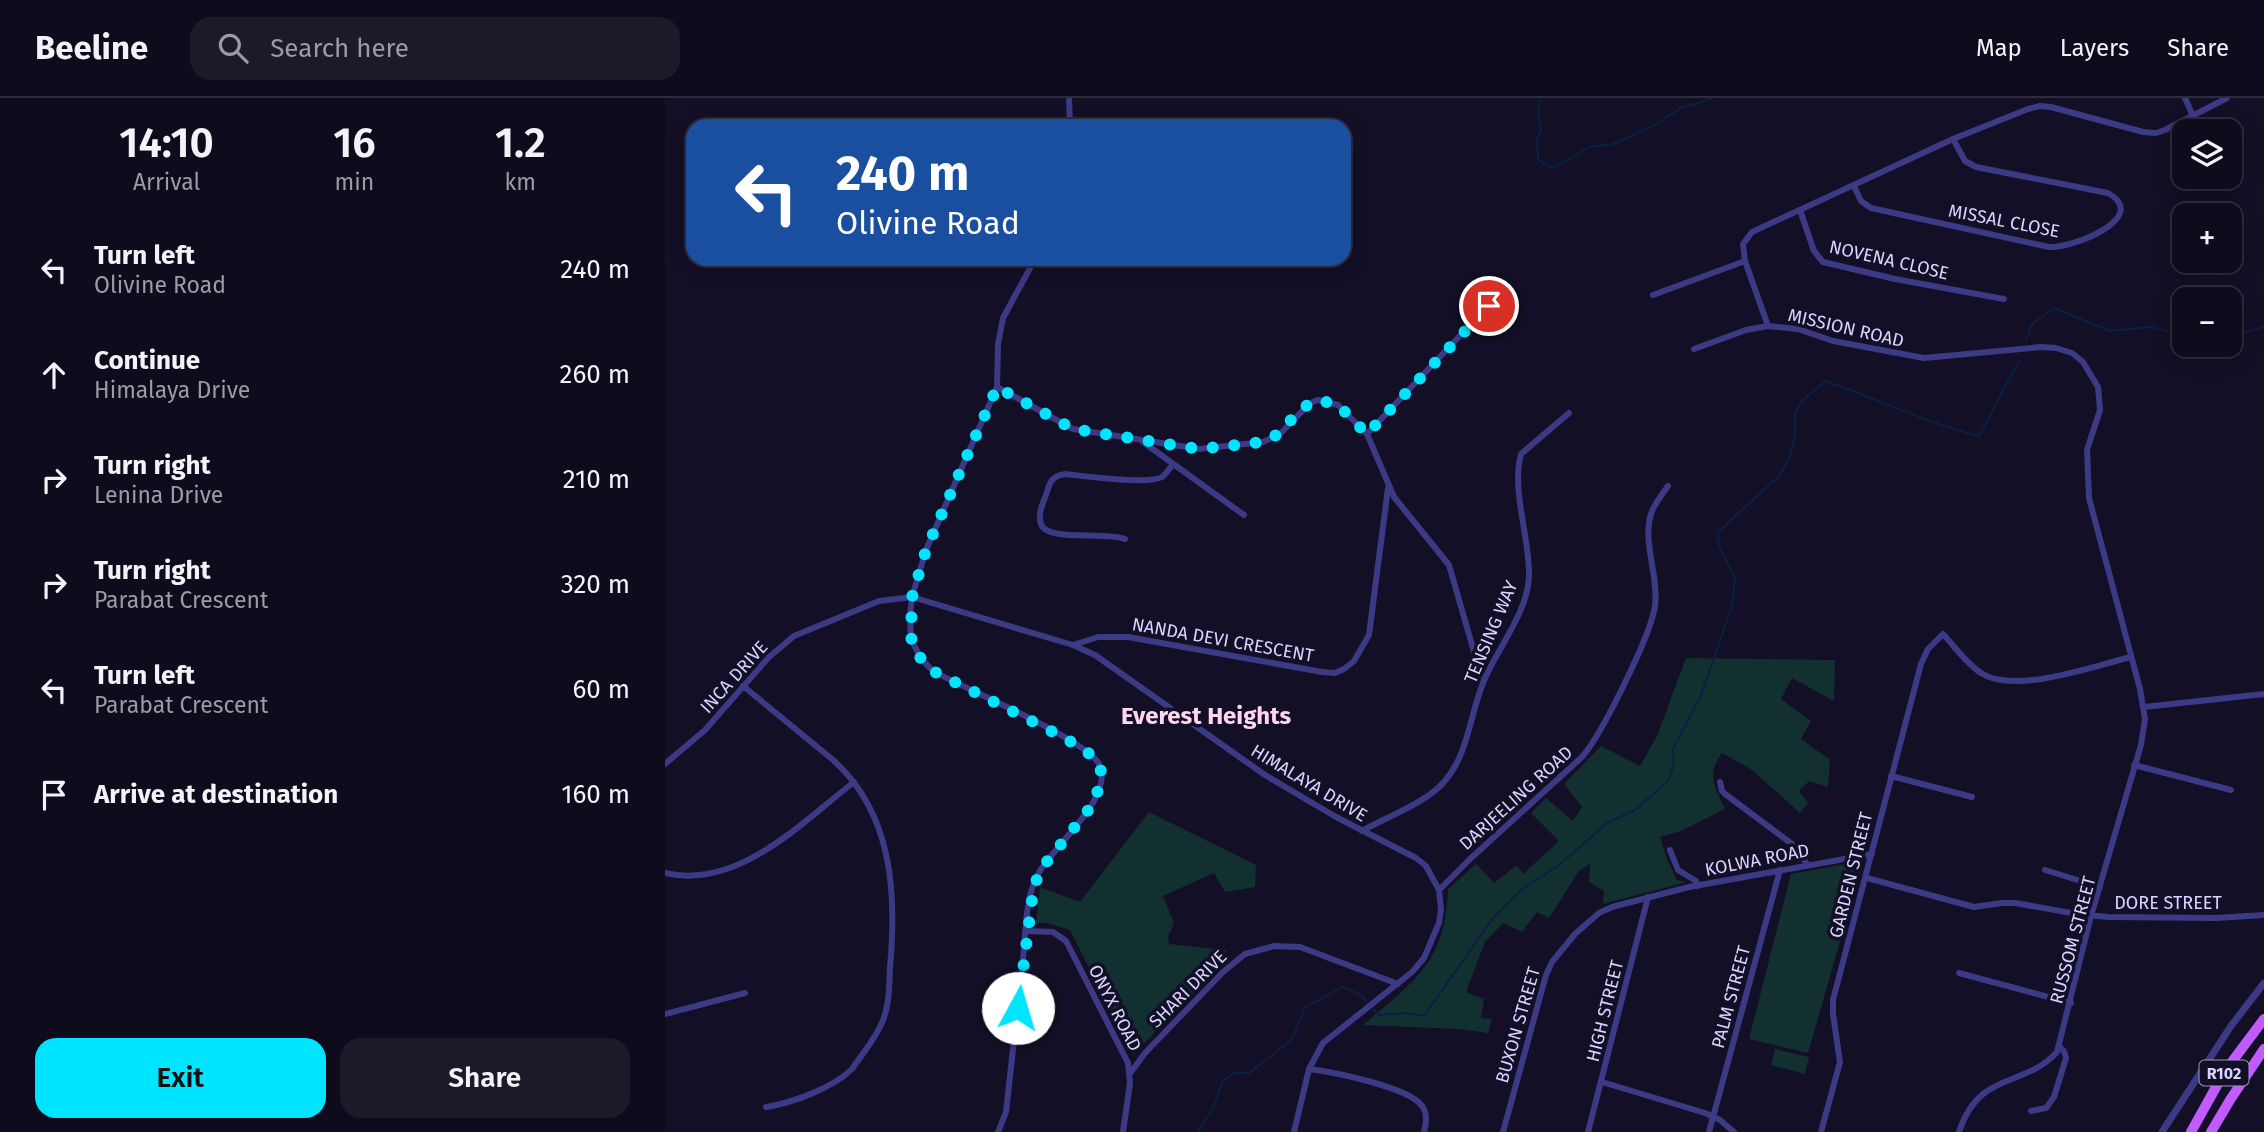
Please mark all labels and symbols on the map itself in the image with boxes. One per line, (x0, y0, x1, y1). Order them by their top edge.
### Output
street label: MISSAL CLOSE (1947, 199, 2061, 243)
street label: NOVENA CLOSE (1827, 236, 1951, 284)
pin (1459, 276, 1519, 336)
street label: MISSION ROAD (1786, 304, 1906, 352)
street label: TENSING WAY (1460, 577, 1522, 686)
street label: NANDA DEVI CRESCENT (1130, 613, 1316, 667)
street label: INCA DRIVE (696, 636, 772, 718)
district label: Everest Heights (1121, 702, 1291, 730)
street label: HIMALAYA DRIVE (1247, 740, 1371, 826)
street label: DARJEELING ROAD (1455, 741, 1577, 855)
street label: GARDEN STREET (1825, 809, 1877, 940)
street label: KOLWA ROAD (1703, 839, 1811, 881)
street label: RUSSOM STREET (2045, 873, 2101, 1006)
street label: DORE STREET (2114, 892, 2222, 914)
street label: PALM STREET (1707, 943, 1755, 1051)
street label: SHARI DRIVE (1145, 946, 1231, 1032)
street label: HIGH STREET (1582, 957, 1628, 1064)
street label: ONYX ROAD (1084, 961, 1146, 1055)
street label: BUXON STREET (1491, 964, 1545, 1086)
position arrow (981, 971, 1055, 1045)
road number: R102 (2199, 1060, 2249, 1085)

